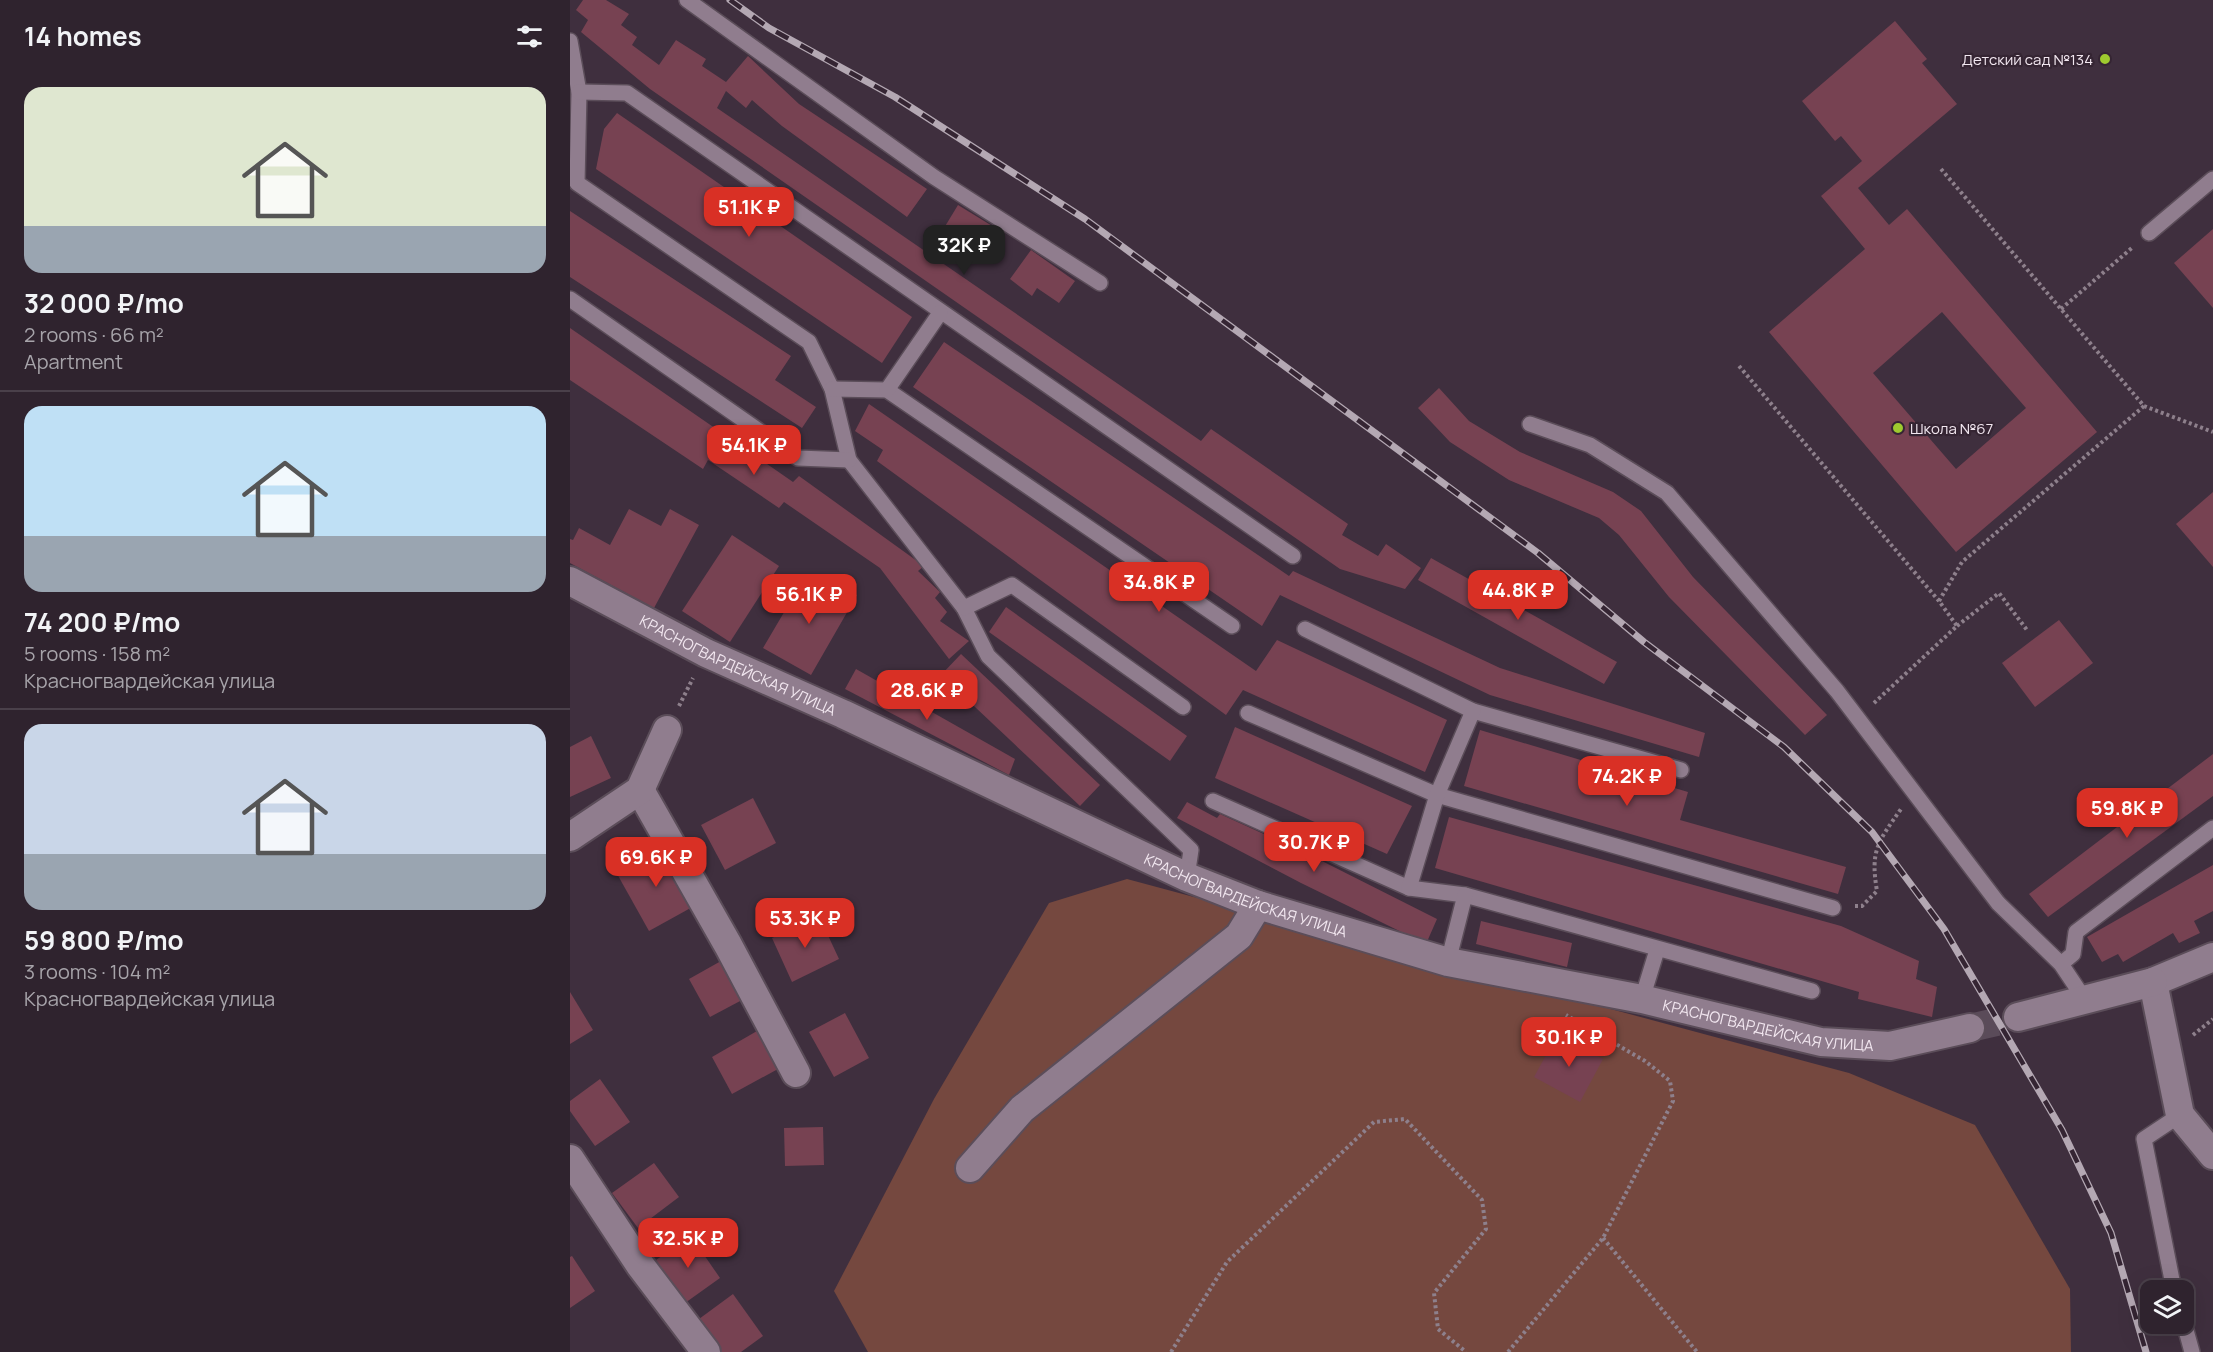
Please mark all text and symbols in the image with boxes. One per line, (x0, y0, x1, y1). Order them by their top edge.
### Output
text: 14 homes (24, 18, 142, 54)
icon: filters (513, 20, 546, 53)
place label: Детский сад №134 (1962, 49, 2093, 70)
marker: Детский сад №134 (2098, 52, 2112, 66)
icon: home (231, 126, 339, 234)
pin: 51.1K ₽ (694, 187, 804, 238)
text: 51.1K ₽ (718, 193, 780, 220)
pin: 32K ₽ (922, 225, 1006, 276)
text: 32K ₽ (937, 231, 991, 258)
text: 32 000 ₽/mo (24, 285, 184, 321)
text: 2 rooms · 66 m² (24, 321, 164, 348)
text: Apartment (24, 348, 123, 375)
place label: Школа №67 (1910, 418, 1993, 439)
marker: Школа №67 (1891, 421, 1905, 435)
pin: 54.1K ₽ (699, 425, 809, 476)
text: 54.1K ₽ (721, 431, 787, 458)
icon: home (231, 445, 339, 553)
pin: 34.8K ₽ (1104, 562, 1214, 613)
text: 34.8K ₽ (1123, 568, 1195, 595)
pin: 44.8K ₽ (1463, 570, 1573, 621)
pin: 56.1K ₽ (754, 574, 864, 625)
text: 44.8K ₽ (1482, 576, 1554, 603)
text: 56.1K ₽ (776, 580, 842, 607)
text: 74 200 ₽/mo (24, 604, 180, 640)
street label: КРАСНОГВАРДЕЙСКАЯ УЛИЦА (636, 609, 840, 720)
text: 5 rooms · 158 m² (24, 640, 170, 667)
text: Красногвардейская улица (24, 667, 275, 694)
pin: 28.6K ₽ (872, 670, 982, 721)
text: 28.6K ₽ (891, 676, 963, 703)
pin: 74.2K ₽ (1572, 756, 1682, 807)
text: 74.2K ₽ (1592, 762, 1662, 789)
icon: home (231, 763, 339, 871)
pin: 59.8K ₽ (2072, 788, 2182, 839)
text: 59.8K ₽ (2091, 794, 2163, 821)
pin: 30.7K ₽ (1259, 822, 1369, 873)
text: 30.7K ₽ (1278, 828, 1350, 855)
pin: 69.6K ₽ (601, 837, 711, 888)
text: 69.6K ₽ (620, 843, 693, 870)
street label: КРАСНОГВАРДЕЙСКАЯ УЛИЦА (1141, 848, 1350, 942)
pin: 53.3K ₽ (750, 898, 860, 949)
text: 53.3K ₽ (769, 904, 841, 931)
text: 59 800 ₽/mo (24, 922, 183, 958)
text: 3 rooms · 104 m² (24, 958, 170, 985)
text: Красногвардейская улица (24, 985, 275, 1012)
street label: КРАСНОГВАРДЕЙСКАЯ УЛИЦА (1661, 994, 1875, 1056)
pin: 30.1K ₽ (1514, 1017, 1624, 1068)
text: 30.1K ₽ (1535, 1023, 1603, 1050)
pin: 32.5K ₽ (633, 1218, 743, 1269)
text: 32.5K ₽ (652, 1224, 724, 1251)
map controls (2140, 1280, 2194, 1334)
button: layers (2140, 1280, 2194, 1334)

